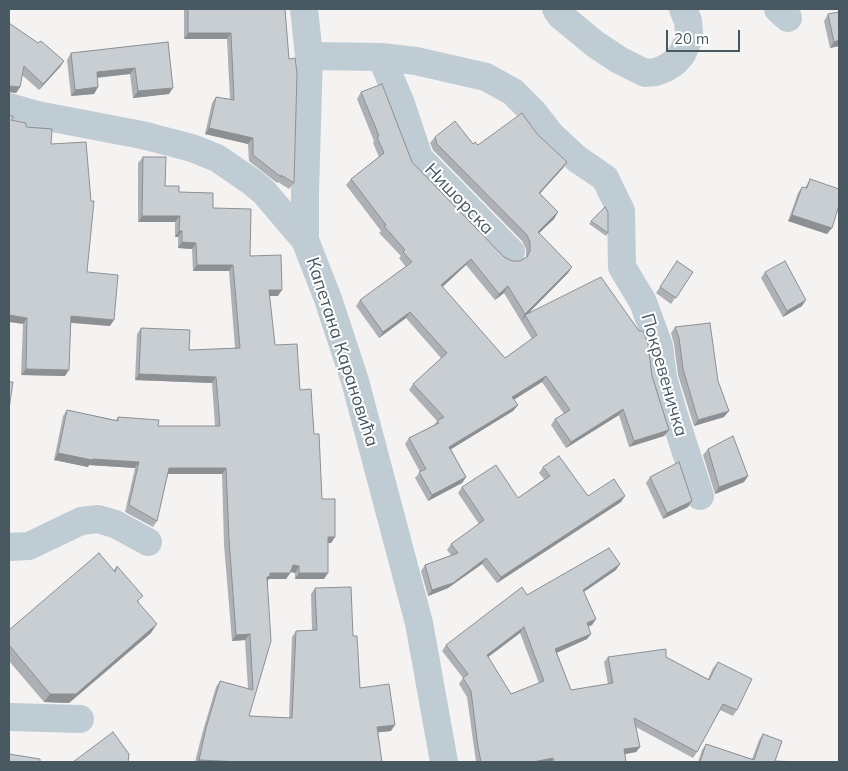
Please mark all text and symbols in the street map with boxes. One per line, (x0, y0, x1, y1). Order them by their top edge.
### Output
scale bar (668, 20, 742, 52)
text: 20 m (674, 29, 709, 48)
street label: Нишорска (420, 159, 498, 239)
street label: Капетана Карановића (301, 255, 383, 449)
street label: Покревеничка (636, 311, 692, 439)

